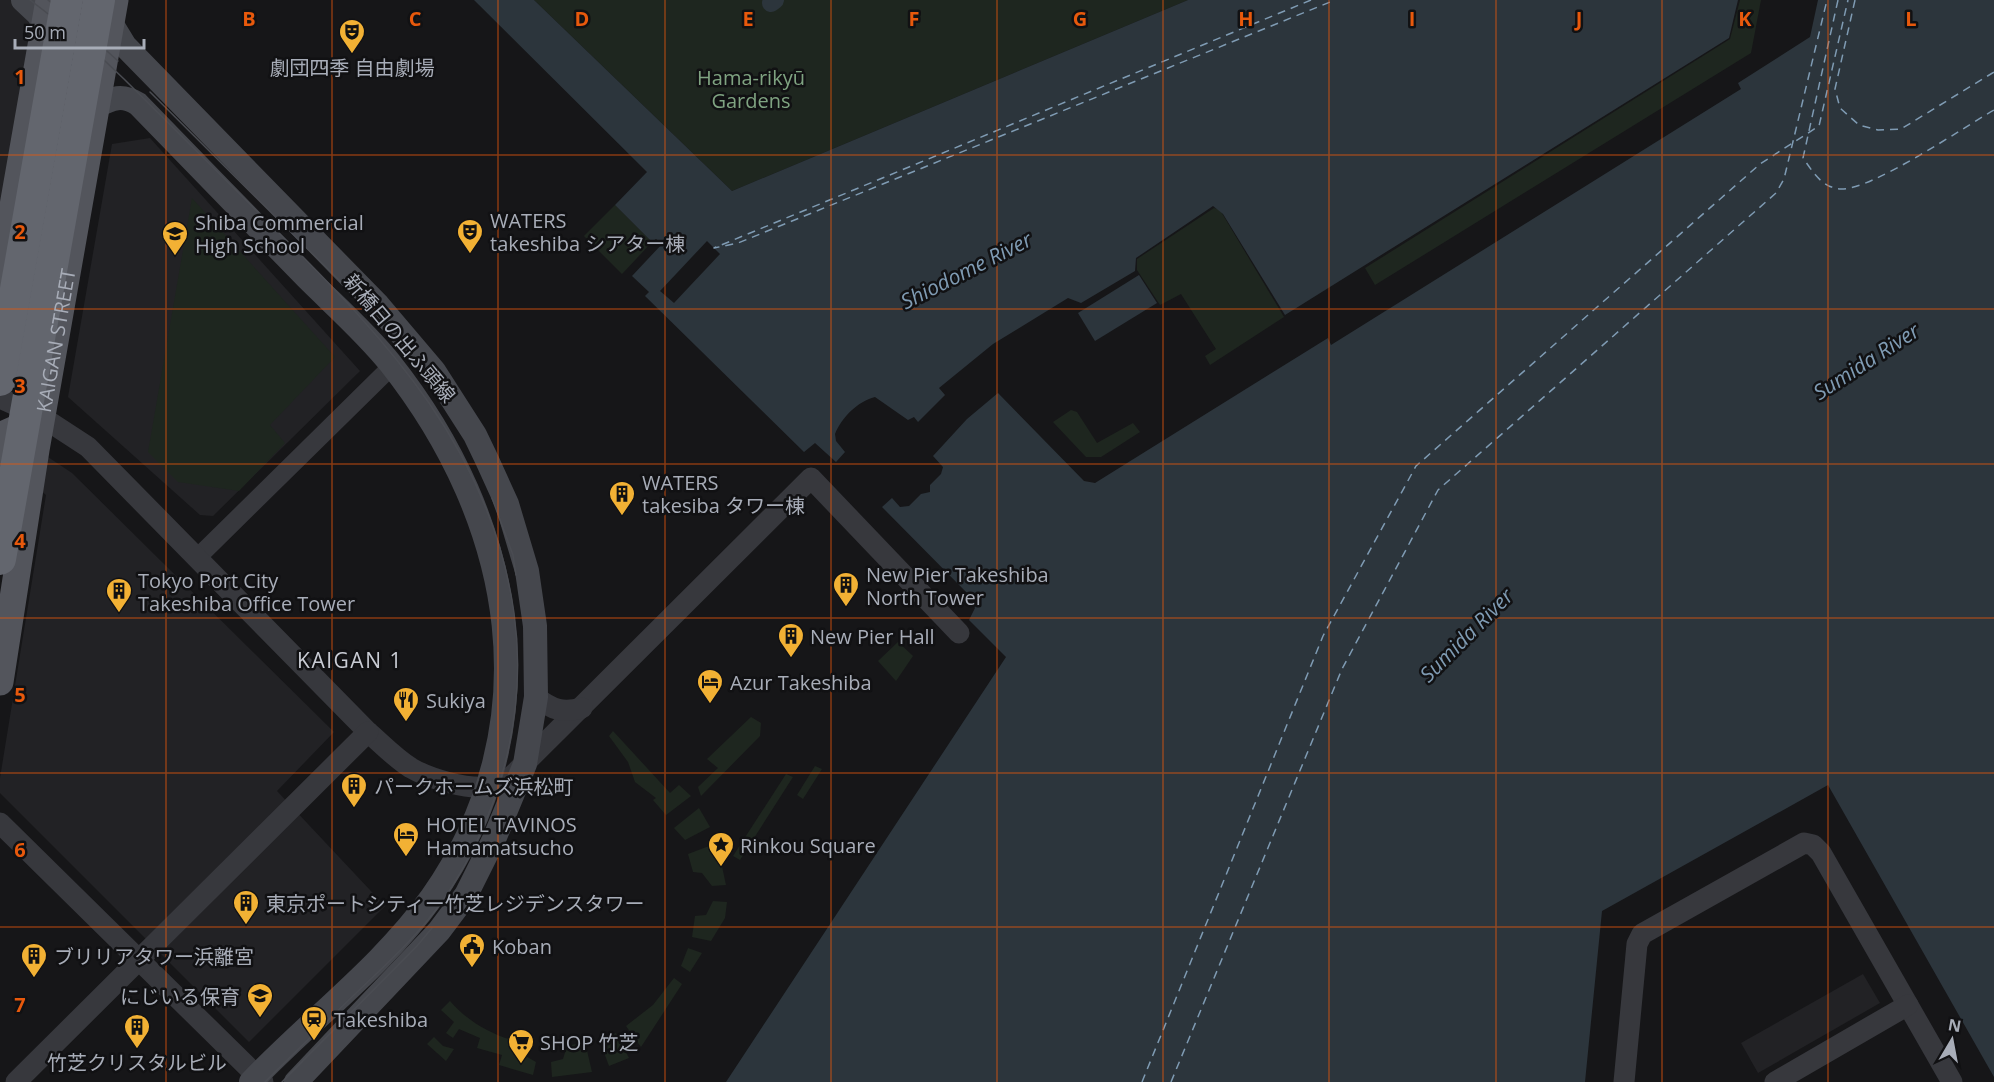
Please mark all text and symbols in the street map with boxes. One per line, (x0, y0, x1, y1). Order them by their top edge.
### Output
text: B (242, 5, 256, 32)
text: C (409, 5, 422, 32)
text: D (575, 5, 589, 32)
text: E (742, 5, 754, 32)
text: F (909, 5, 919, 32)
text: G (1073, 5, 1087, 32)
text: H (1238, 5, 1254, 32)
text: I (1409, 5, 1415, 32)
text: J (1574, 5, 1582, 32)
text: K (1738, 5, 1752, 32)
text: L (1905, 5, 1917, 32)
scale bar (15, 12, 144, 50)
theatre icon: 劇団四季 自由劇場 (337, 17, 367, 55)
text: 50 m (24, 20, 66, 44)
place label: 劇団四季 自由劇場 (269, 54, 435, 81)
text: 1 (14, 63, 26, 90)
park label: Hama-rikyū Gardens (697, 64, 805, 114)
place label: WATERS takeshiba シアター棟 (490, 207, 685, 257)
place label: Shiba Commercial High School (195, 209, 364, 259)
theatre icon: WATERS takeshiba シアター棟 (455, 217, 485, 255)
text: 2 (14, 218, 26, 245)
school or university icon: Shiba Commercial High School (160, 219, 190, 257)
water label: Shiodome River (896, 225, 1037, 315)
street label: KAIGAN STREET (29, 266, 81, 414)
street label: 新橋日の出ふ頭線 (338, 268, 462, 408)
water label: Sumida River (1807, 316, 1925, 406)
text: 3 (14, 372, 26, 399)
place label: WATERS takesiba タワー棟 (642, 469, 805, 519)
building icon: WATERS takesiba タワー棟 (607, 479, 637, 517)
text: 4 (14, 527, 26, 554)
place label: New Pier Takeshiba North Tower (866, 561, 1049, 611)
place label: Tokyo Port City Takeshiba Office Tower (138, 567, 355, 617)
building icon: New Pier Takeshiba North Tower (831, 570, 861, 608)
building icon: Tokyo Port City Takeshiba Office Tower (104, 576, 134, 614)
water label: Sumida River (1413, 582, 1519, 688)
building icon: New Pier Hall (776, 621, 806, 659)
place label: New Pier Hall (810, 623, 935, 650)
district label: KAIGAN 1 (297, 646, 403, 674)
hotel icon: Azur Takeshiba (695, 667, 725, 705)
place label: Azur Takeshiba (730, 669, 872, 696)
text: 5 (14, 681, 26, 708)
restaurant icon: Sukiya (391, 685, 421, 723)
place label: Sukiya (426, 687, 486, 714)
building icon: パークホームズ浜松町 (339, 771, 369, 809)
place label: パークホームズ浜松町 (374, 773, 573, 800)
place label: HOTEL TAVINOS Hamamatsucho (426, 811, 577, 861)
hotel icon: HOTEL TAVINOS Hamamatsucho (391, 820, 421, 858)
place icon: Rinkou Square (706, 830, 736, 868)
place label: Rinkou Square (740, 832, 876, 859)
text: 6 (14, 836, 26, 863)
building icon: 東京ポートシティー竹芝レジデンスタワー (231, 888, 261, 926)
place label: 東京ポートシティー竹芝レジデンスタワー (266, 890, 644, 917)
public building icon: Koban (457, 931, 487, 969)
place label: Koban (492, 933, 552, 960)
building icon: ブリリアタワー浜離宮 (19, 941, 49, 979)
place label: ブリリアタワー浜離宮 (54, 943, 254, 970)
school or university icon: にじいる保育 (245, 981, 275, 1019)
place label: にじいる保育 (120, 983, 240, 1010)
text: 7 (14, 991, 26, 1018)
station icon: Takeshiba (299, 1004, 329, 1042)
place label: Takeshiba (334, 1006, 428, 1033)
north arrow (1922, 1010, 1982, 1070)
building icon: 竹芝クリスタルビル (122, 1012, 152, 1050)
text: N (1946, 1013, 1963, 1037)
supermarket icon: SHOP 竹芝 (506, 1027, 536, 1065)
place label: SHOP 竹芝 (540, 1029, 639, 1056)
place label: 竹芝クリスタルビル (47, 1049, 227, 1076)

